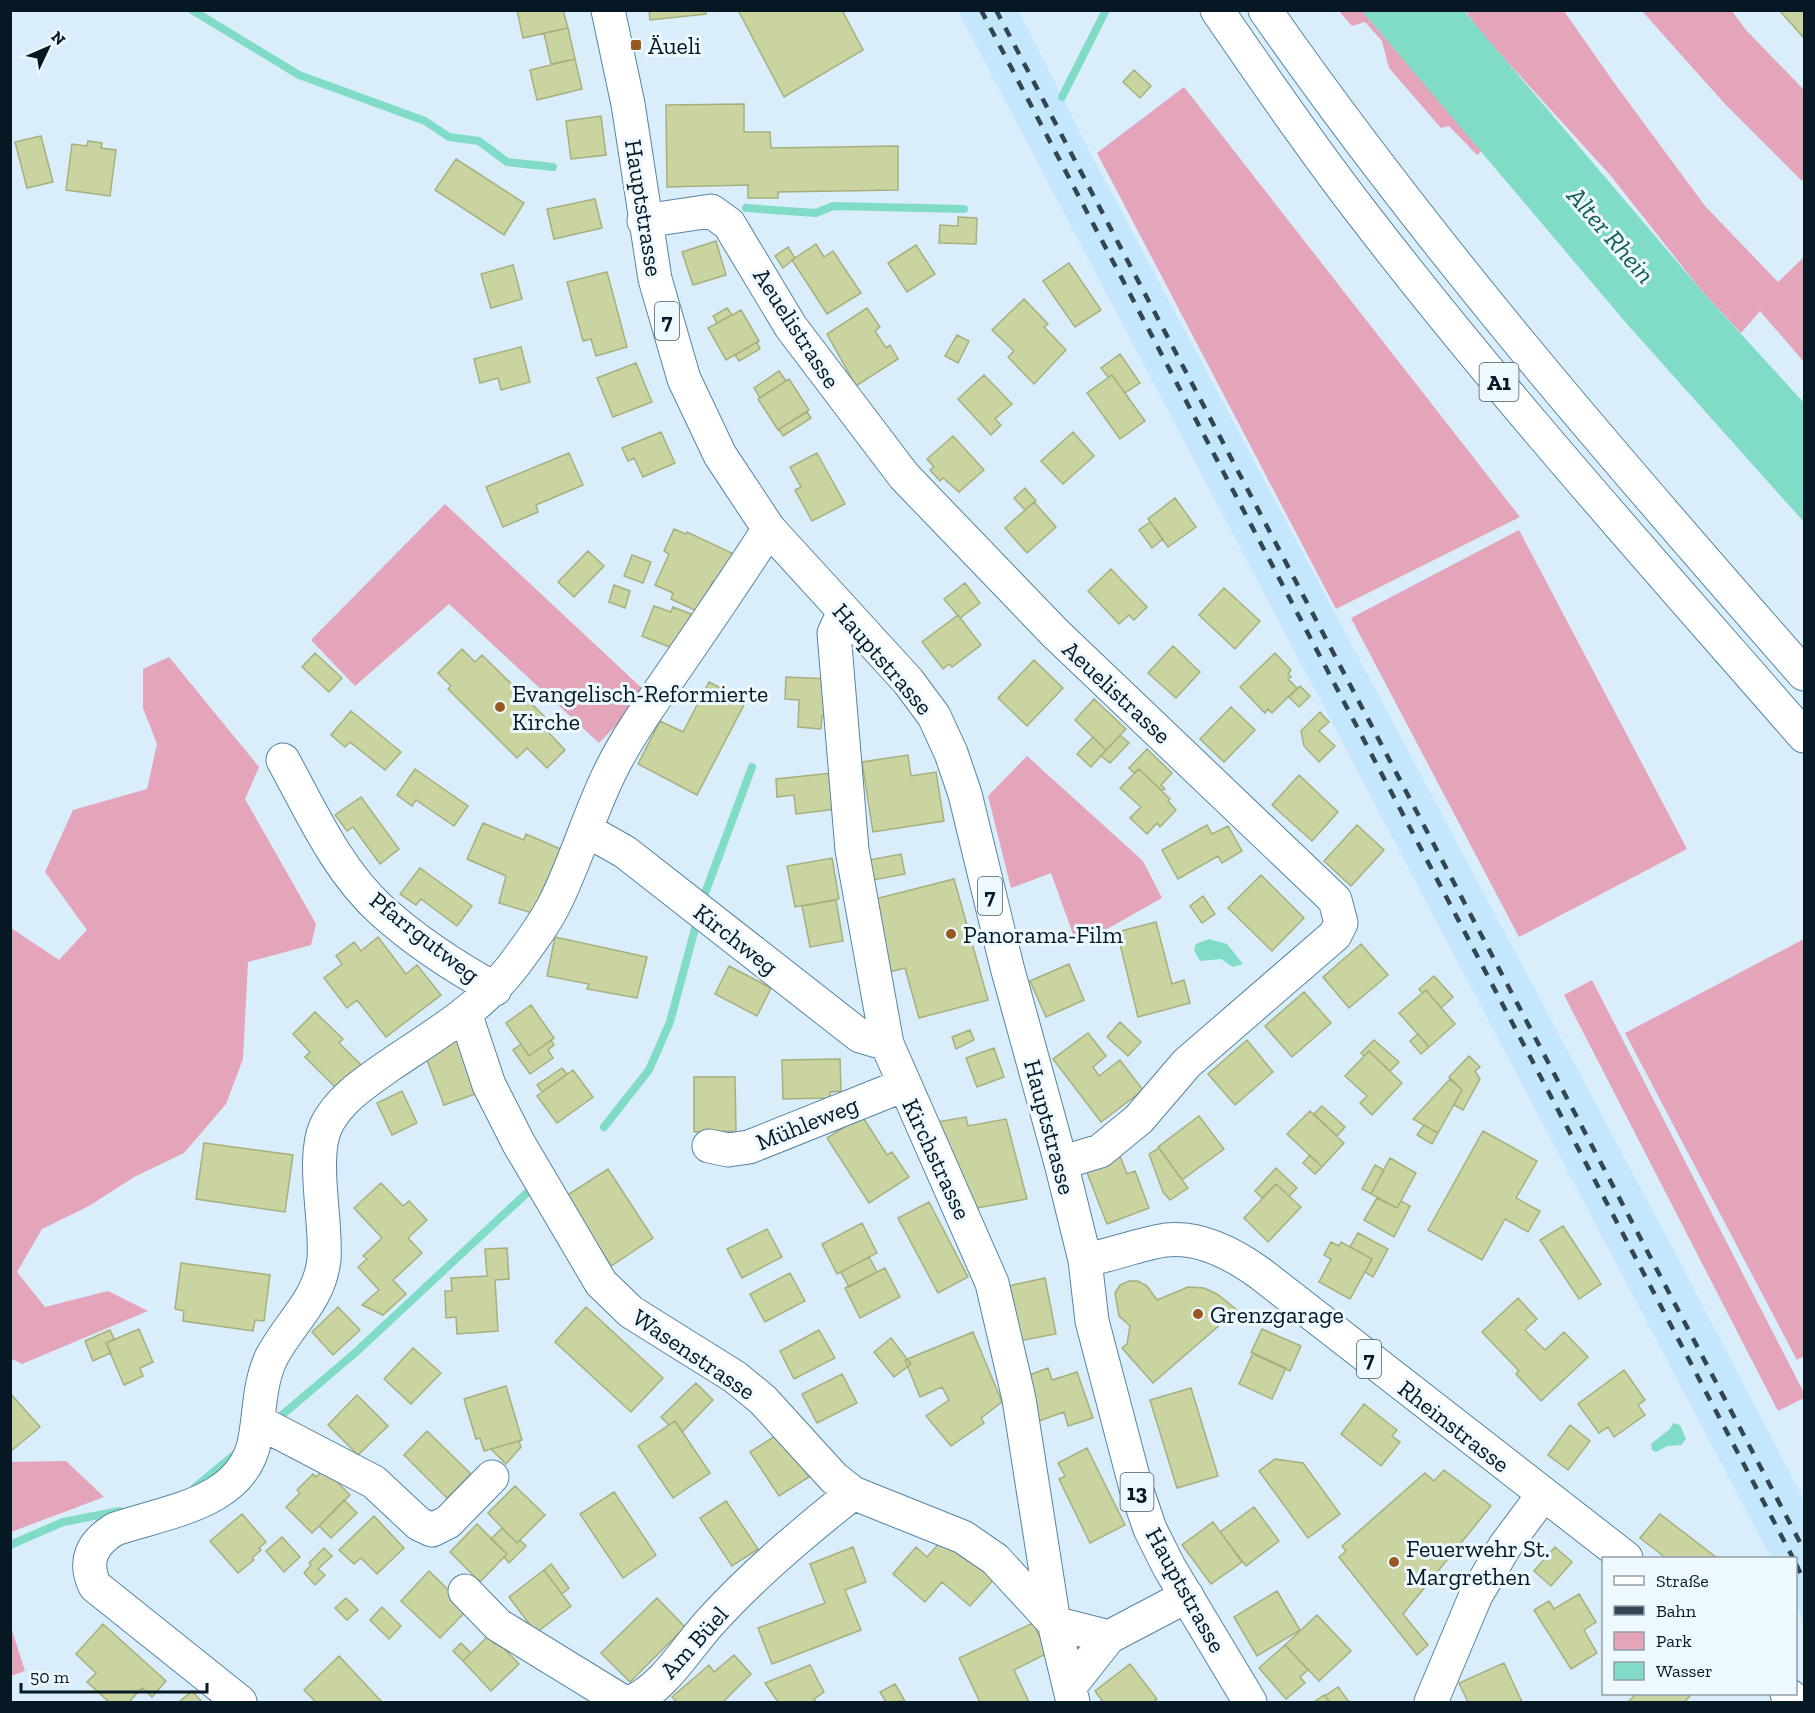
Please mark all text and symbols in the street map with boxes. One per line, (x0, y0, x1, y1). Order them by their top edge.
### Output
north arrow (18, 18, 78, 78)
text: N (47, 27, 69, 49)
place label: Äueli (648, 31, 701, 60)
marker: Äueli (629, 38, 643, 52)
street label: Hauptstrasse (619, 137, 669, 279)
water label: Alter Rhein (1560, 179, 1662, 290)
street label: Aeuelistrasse (747, 262, 847, 394)
road number: 7 (655, 302, 679, 340)
road number: A1 (1480, 363, 1518, 401)
street label: Hauptstrasse (827, 597, 939, 721)
street label: Aeuelistrasse (1057, 634, 1177, 750)
place label: Evangelisch-Reformierte Kirche (512, 679, 768, 736)
marker: Evangelisch-Reformierte Kirche (493, 700, 507, 714)
road number: 7 (978, 877, 1002, 915)
street label: Pfarrgutweg (364, 885, 486, 989)
street label: Kirchweg (688, 897, 784, 981)
place label: Panorama-Film (963, 920, 1123, 949)
marker: Panorama-Film (944, 927, 958, 941)
street label: Hauptstrasse (1018, 1056, 1082, 1198)
street label: Mühleweg (752, 1089, 862, 1157)
street label: Kirchstrasse (896, 1094, 978, 1224)
place label: Grenzgarage (1210, 1300, 1344, 1329)
street label: Wasenstrasse (627, 1302, 761, 1406)
marker: Grenzgarage (1191, 1307, 1205, 1321)
road number: 7 (1357, 1340, 1381, 1378)
street label: Rheinstrasse (1393, 1374, 1515, 1478)
road number: 13 (1120, 1473, 1154, 1511)
street label: Hauptstrasse (1140, 1522, 1232, 1658)
place label: Feuerwehr St. Margrethen (1406, 1534, 1550, 1591)
marker: Feuerwehr St. Margrethen (1387, 1555, 1401, 1569)
legend (1602, 1557, 1797, 1695)
text: Straße (1656, 1570, 1709, 1592)
street label: Am Büel (654, 1600, 734, 1684)
text: Bahn (1656, 1600, 1697, 1622)
text: Park (1656, 1630, 1692, 1652)
scale bar (21, 1656, 207, 1694)
text: Wasser (1656, 1660, 1713, 1682)
text: 50 m (30, 1666, 70, 1688)

